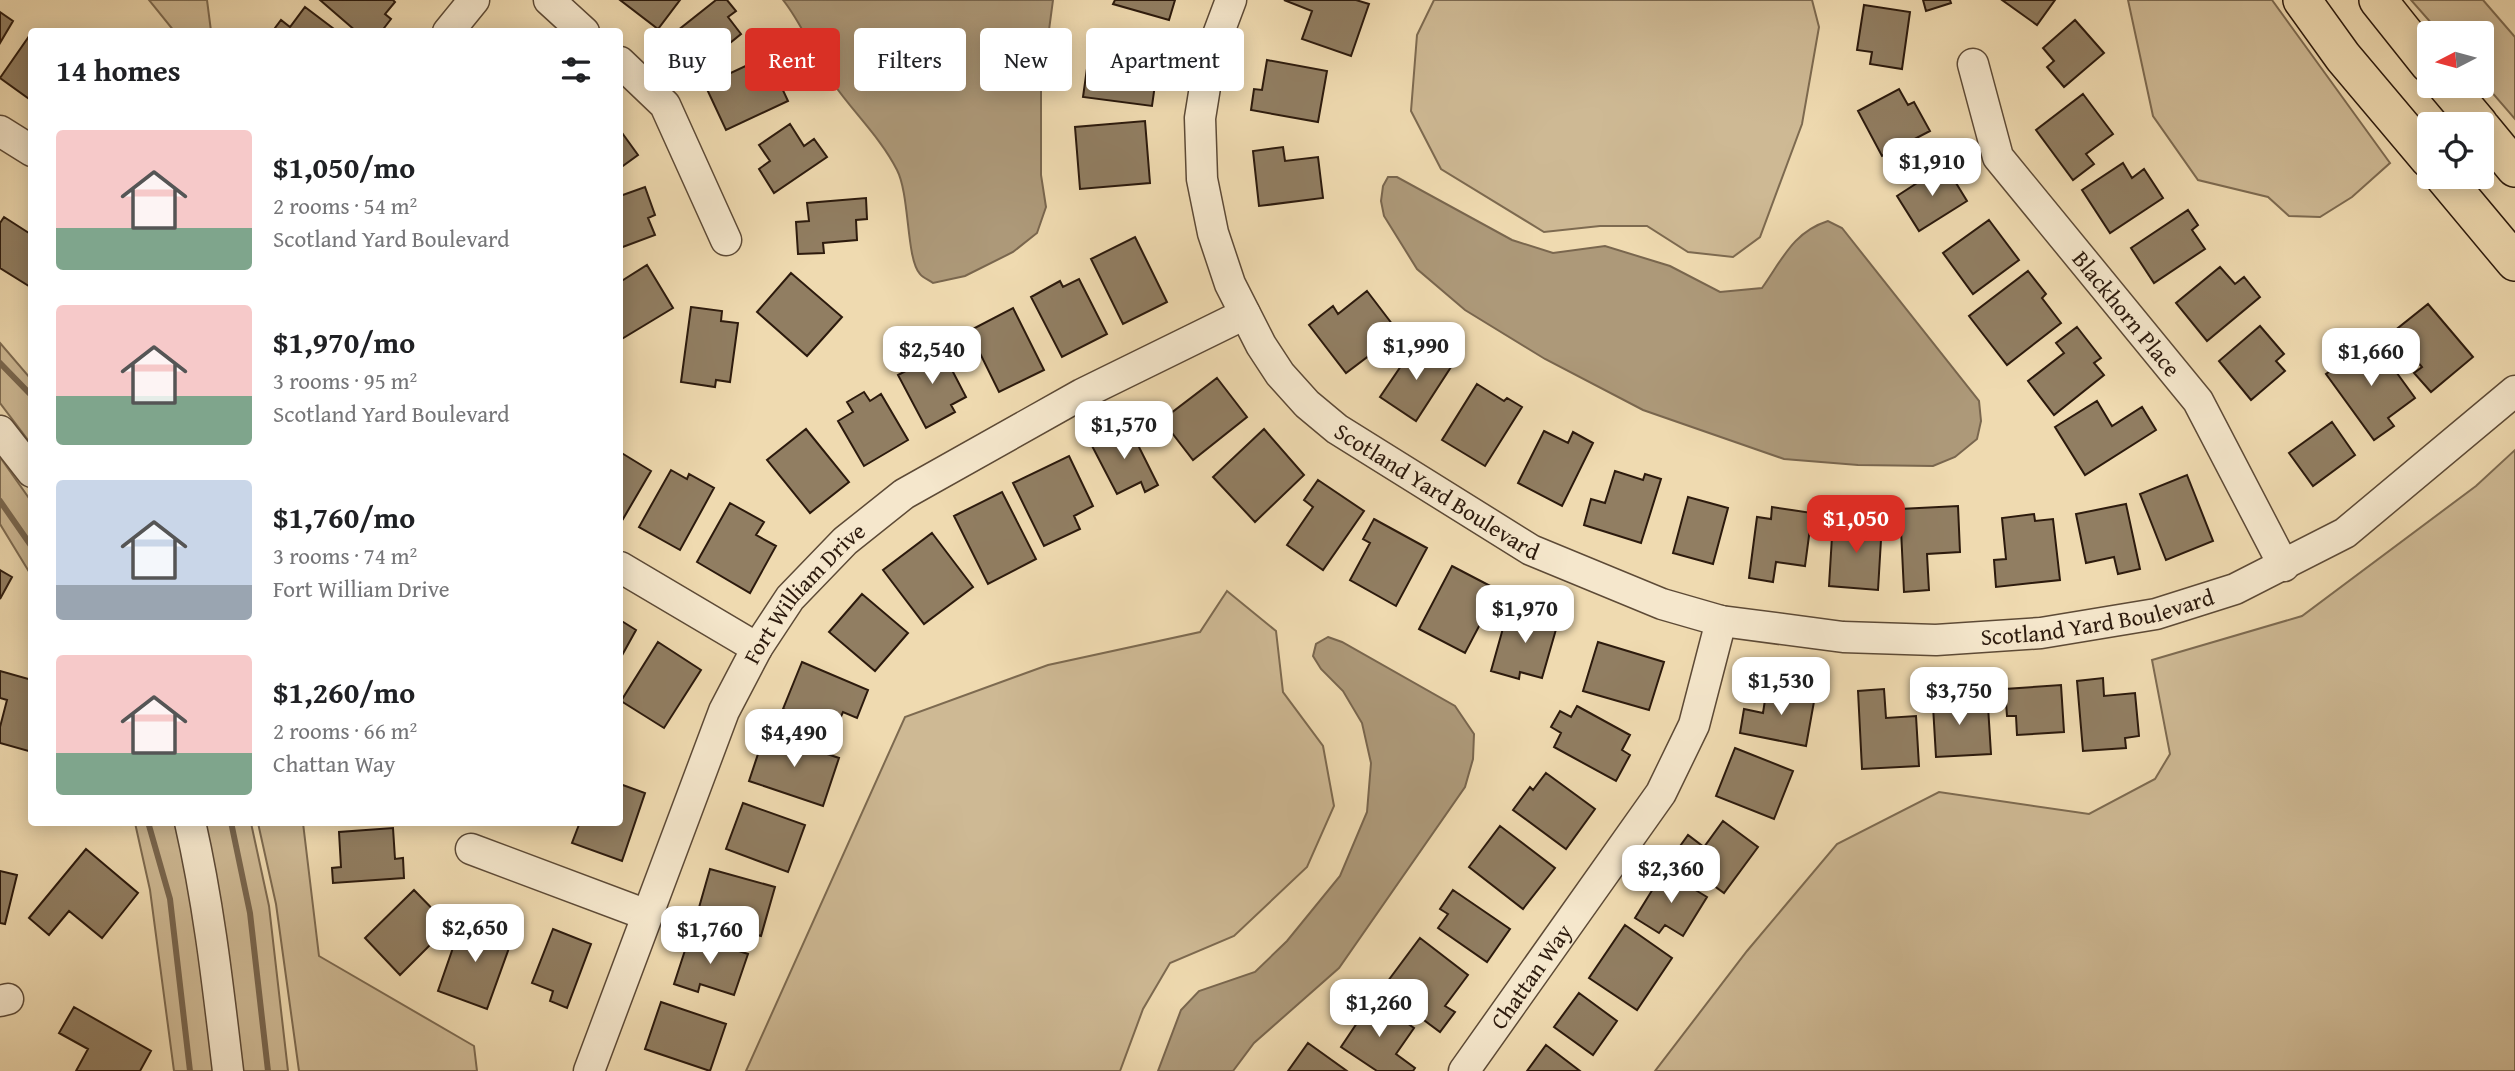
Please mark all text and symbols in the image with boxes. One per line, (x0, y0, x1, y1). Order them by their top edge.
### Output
north arrow (2417, 21, 2494, 98)
map controls (2417, 21, 2494, 189)
chip: Buy (644, 28, 731, 91)
chip: Rent (745, 28, 840, 91)
chip: Filters (854, 28, 966, 91)
chip: New (980, 28, 1072, 91)
chip: Apartment (1086, 28, 1244, 91)
text: 14 homes (56, 48, 181, 92)
icon: filters (557, 51, 595, 89)
button: locate (2417, 112, 2494, 189)
pin: $1,910 (1875, 138, 1989, 198)
text: $1,910 (1899, 144, 1965, 177)
text: $1,050/mo (273, 145, 415, 189)
icon: home (112, 158, 196, 242)
text: 2 rooms · 54 m² (273, 189, 417, 222)
text: Scotland Yard Boulevard (273, 222, 510, 255)
street label: Blackhorn Place (2065, 243, 2189, 384)
text: $1,970/mo (273, 320, 415, 364)
pin: $1,990 (1359, 322, 1473, 382)
pin: $2,540 (875, 326, 989, 386)
text: $1,990 (1383, 328, 1449, 361)
pin: $1,660 (2314, 328, 2428, 388)
text: $2,540 (899, 332, 965, 365)
icon: home (112, 333, 196, 417)
text: $1,660 (2338, 334, 2404, 367)
text: 3 rooms · 95 m² (273, 364, 417, 397)
text: Scotland Yard Boulevard (273, 397, 510, 430)
pin: $1,570 (1067, 402, 1181, 461)
text: $1,570 (1091, 407, 1157, 440)
street label: Scotland Yard Boulevard (1328, 414, 1545, 568)
text: $1,760/mo (273, 495, 415, 539)
pin: $1,050 (1799, 496, 1913, 555)
text: $1,050 (1823, 501, 1889, 534)
icon: home (112, 508, 196, 592)
street label: Fort William Drive (735, 514, 872, 670)
text: 3 rooms · 74 m² (273, 539, 417, 572)
text: Fort William Drive (273, 572, 449, 605)
street label: Scotland Yard Boulevard (1980, 580, 2219, 653)
pin: $1,970 (1468, 586, 1582, 645)
text: $1,970 (1492, 591, 1558, 624)
pin: $1,530 (1724, 658, 1838, 717)
text: $1,530 (1748, 663, 1814, 696)
pin: $3,750 (1902, 668, 2016, 727)
text: $1,260/mo (273, 670, 415, 714)
text: $3,750 (1926, 673, 1992, 706)
icon: home (112, 683, 196, 767)
pin: $4,490 (737, 710, 851, 769)
text: 2 rooms · 66 m² (273, 714, 417, 747)
text: $4,490 (761, 715, 827, 748)
text: Chattan Way (273, 747, 395, 780)
pin: $2,360 (1614, 846, 1728, 905)
text: $2,360 (1638, 851, 1704, 884)
pin: $2,650 (418, 904, 532, 964)
pin: $1,760 (653, 906, 767, 966)
text: $2,650 (442, 910, 508, 943)
text: $1,760 (677, 912, 743, 945)
street label: Chattan Way (1482, 916, 1580, 1036)
pin: $1,260 (1322, 979, 1436, 1039)
text: $1,260 (1346, 985, 1412, 1018)

